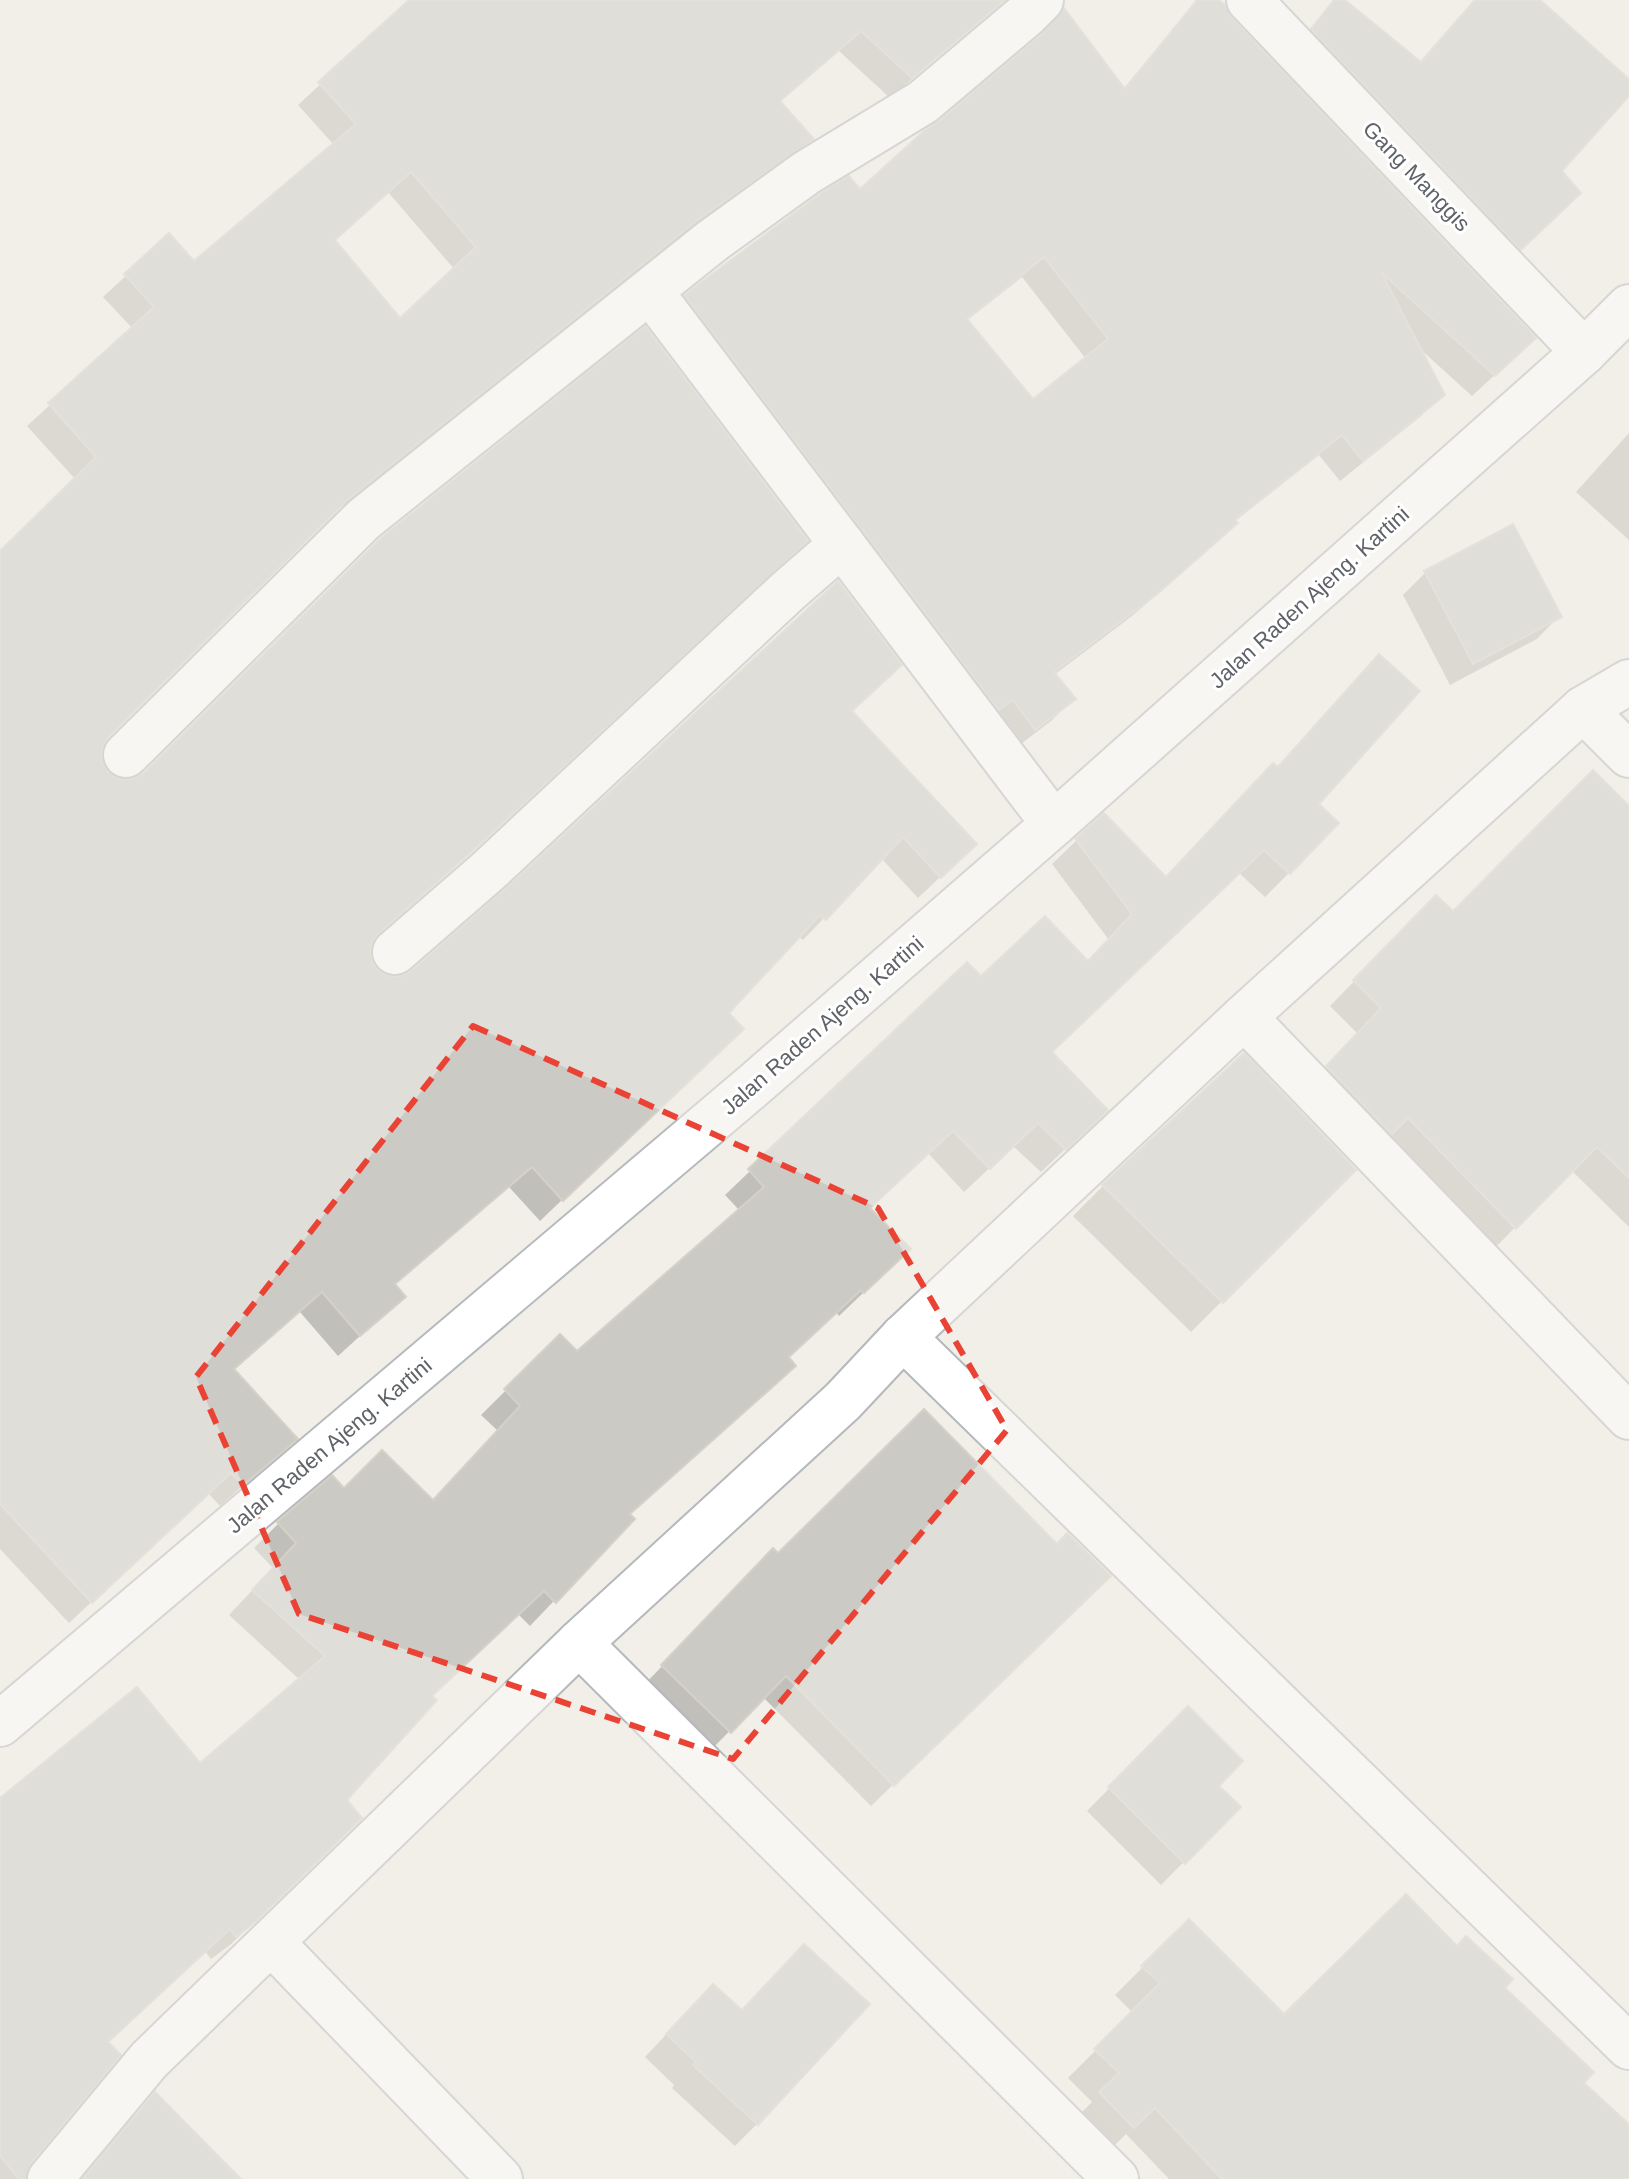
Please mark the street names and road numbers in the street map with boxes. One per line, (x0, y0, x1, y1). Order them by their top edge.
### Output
street label: Gang Manggis (1358, 116, 1475, 236)
street label: Jalan Raden Ajeng. Kartini (1205, 501, 1414, 693)
street label: Jalan Raden Ajeng. Kartini (716, 931, 928, 1120)
street label: Jalan Raden Ajeng. Kartini (222, 1352, 437, 1538)

